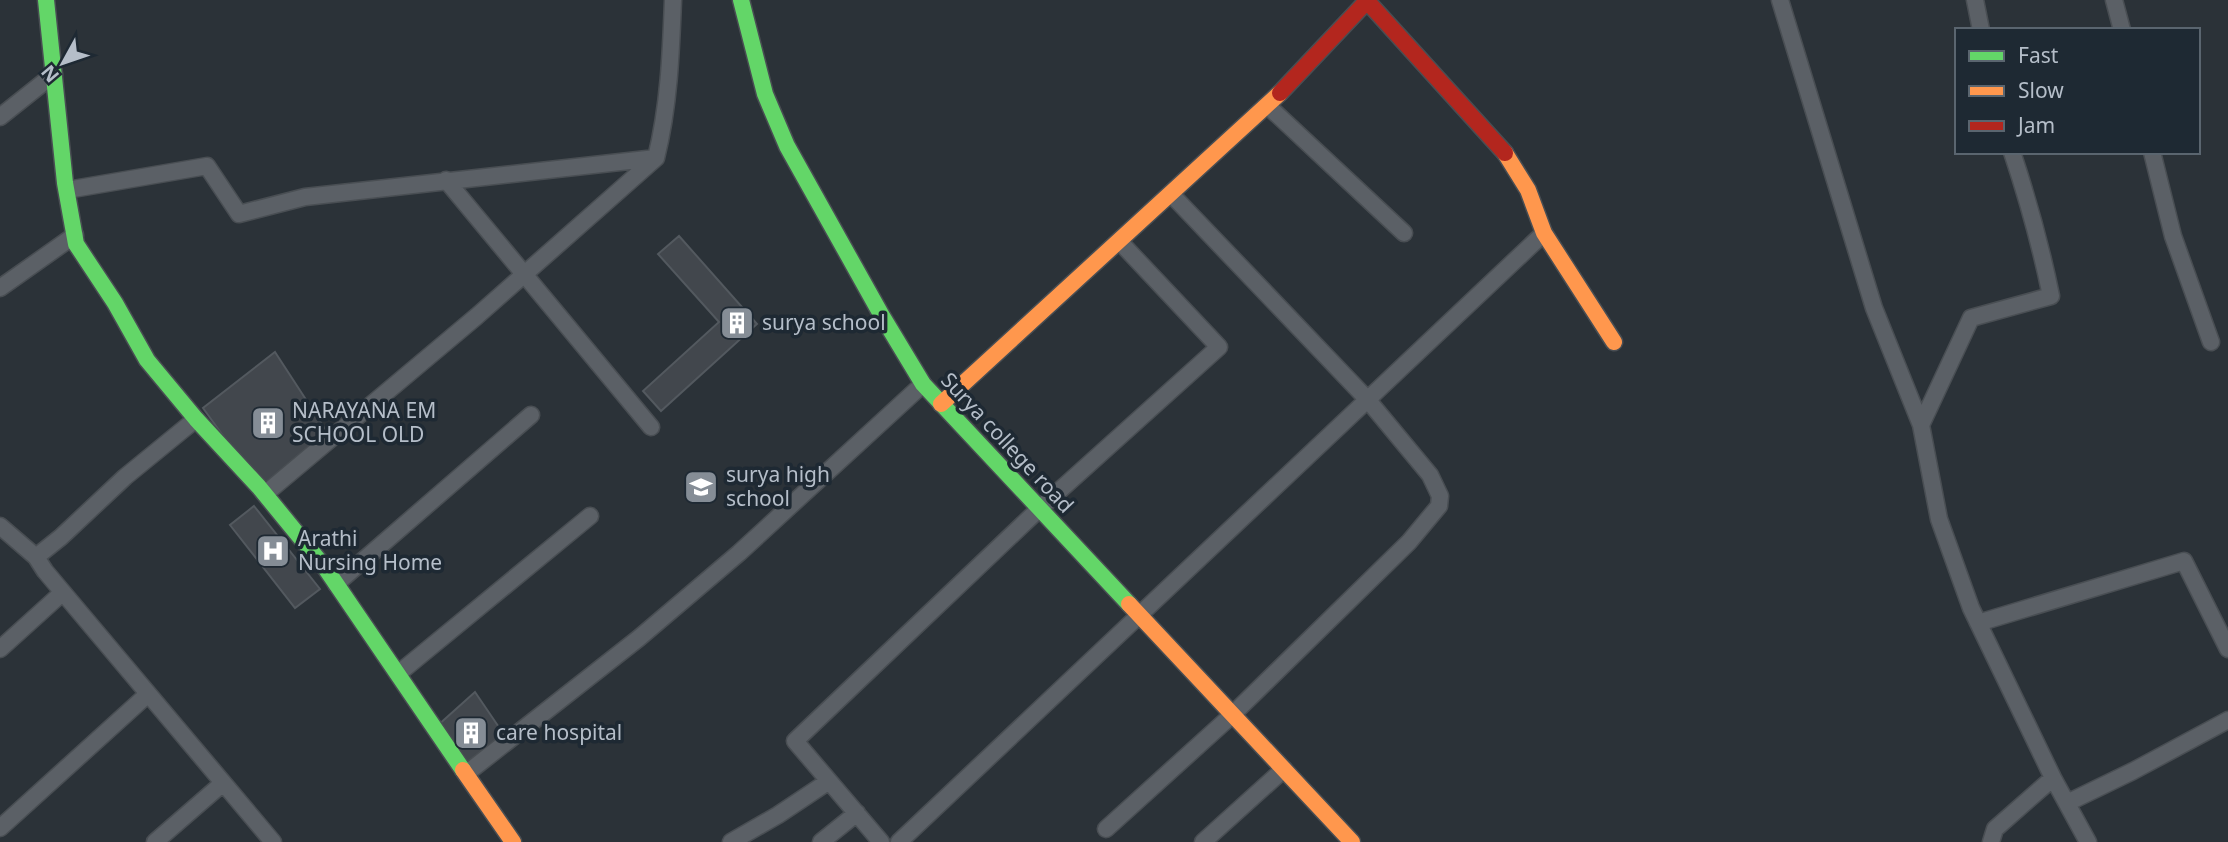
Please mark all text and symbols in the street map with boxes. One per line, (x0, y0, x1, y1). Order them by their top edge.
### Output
north arrow (28, 28, 98, 98)
legend (1955, 28, 2200, 154)
text: Fast (2018, 41, 2059, 69)
text: N (35, 60, 65, 88)
text: Slow (2018, 76, 2064, 104)
text: Jam (2016, 111, 2055, 139)
building icon: surya school (718, 304, 756, 342)
place label: surya school (762, 308, 886, 336)
street label: Surya college road (935, 366, 1080, 519)
place label: NARAYANA EM SCHOOL OLD (292, 396, 436, 448)
building icon: NARAYANA EM SCHOOL OLD (249, 404, 287, 442)
place label: surya high school (726, 460, 830, 512)
school or university icon: surya high school (682, 468, 720, 506)
place label: Arathi Nursing Home (298, 524, 442, 576)
hospital icon: Arathi Nursing Home (254, 532, 292, 570)
building icon: care hospital (452, 714, 490, 752)
place label: care hospital (496, 718, 622, 746)

